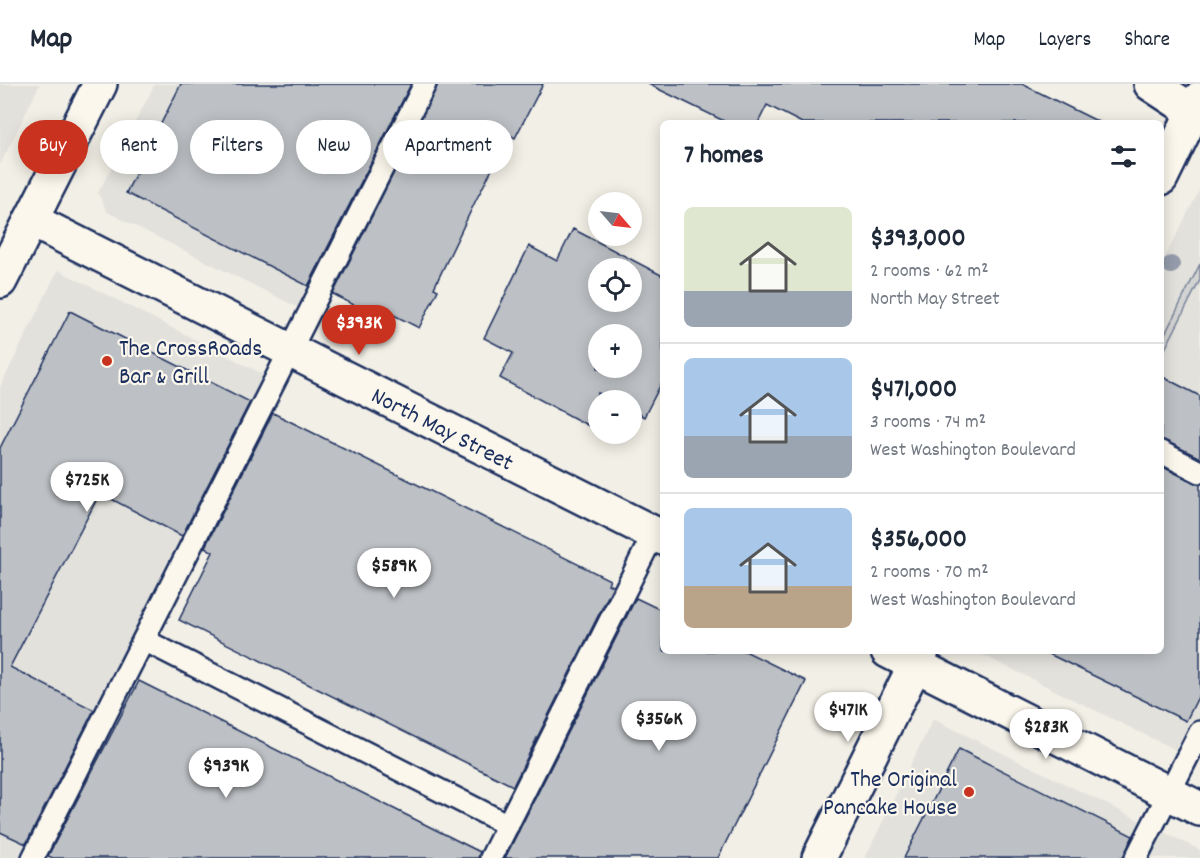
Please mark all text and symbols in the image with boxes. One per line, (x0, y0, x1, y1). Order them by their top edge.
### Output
text: Map (30, 21, 72, 61)
text: Map (974, 26, 1005, 56)
text: Layers (1038, 26, 1091, 56)
text: Share (1124, 26, 1170, 56)
chip: Buy (18, 120, 88, 174)
chip: Rent (100, 120, 178, 174)
chip: Filters (190, 120, 284, 174)
chip: New (296, 120, 371, 174)
chip: Apartment (383, 120, 513, 174)
text: 7 homes (684, 138, 764, 175)
icon: filters (1107, 140, 1140, 173)
north arrow (588, 192, 642, 246)
map controls (588, 192, 642, 444)
text: $393,000 (870, 221, 966, 258)
icon: home (732, 231, 804, 303)
button: locate (588, 258, 642, 312)
text: 2 rooms · 62 m² (870, 258, 989, 286)
text: North May Street (870, 286, 1000, 314)
pin: $393K (317, 305, 401, 356)
text: $393K (336, 310, 382, 338)
button: + (588, 324, 642, 378)
place label: The CrossRoads Bar & Grill (119, 333, 262, 395)
marker: The CrossRoads Bar & Grill (100, 354, 114, 368)
text: $471,000 (870, 372, 957, 409)
street label: North May Street (365, 380, 519, 481)
icon: home (732, 382, 804, 454)
button: − (588, 390, 642, 444)
text: 3 rooms · 74 m² (870, 409, 986, 437)
text: West Washington Boulevard (870, 437, 1076, 465)
pin: $725K (45, 462, 129, 513)
text: $725K (64, 467, 110, 495)
text: $356,000 (870, 522, 967, 559)
icon: home (732, 532, 804, 604)
pin: $589K (352, 548, 436, 599)
text: $589K (371, 553, 417, 581)
text: 2 rooms · 70 m² (870, 559, 989, 587)
text: West Washington Boulevard (870, 587, 1076, 615)
pin: $471K (806, 692, 890, 743)
text: $471K (828, 697, 868, 725)
pin: $356K (617, 701, 701, 752)
text: $356K (635, 706, 683, 734)
pin: $283K (1004, 709, 1088, 760)
text: $283K (1023, 714, 1069, 742)
pin: $939K (184, 748, 268, 799)
text: $939K (203, 753, 249, 781)
place label: The Original Pancake House (823, 764, 957, 826)
marker: The Original Pancake House (962, 785, 976, 799)

